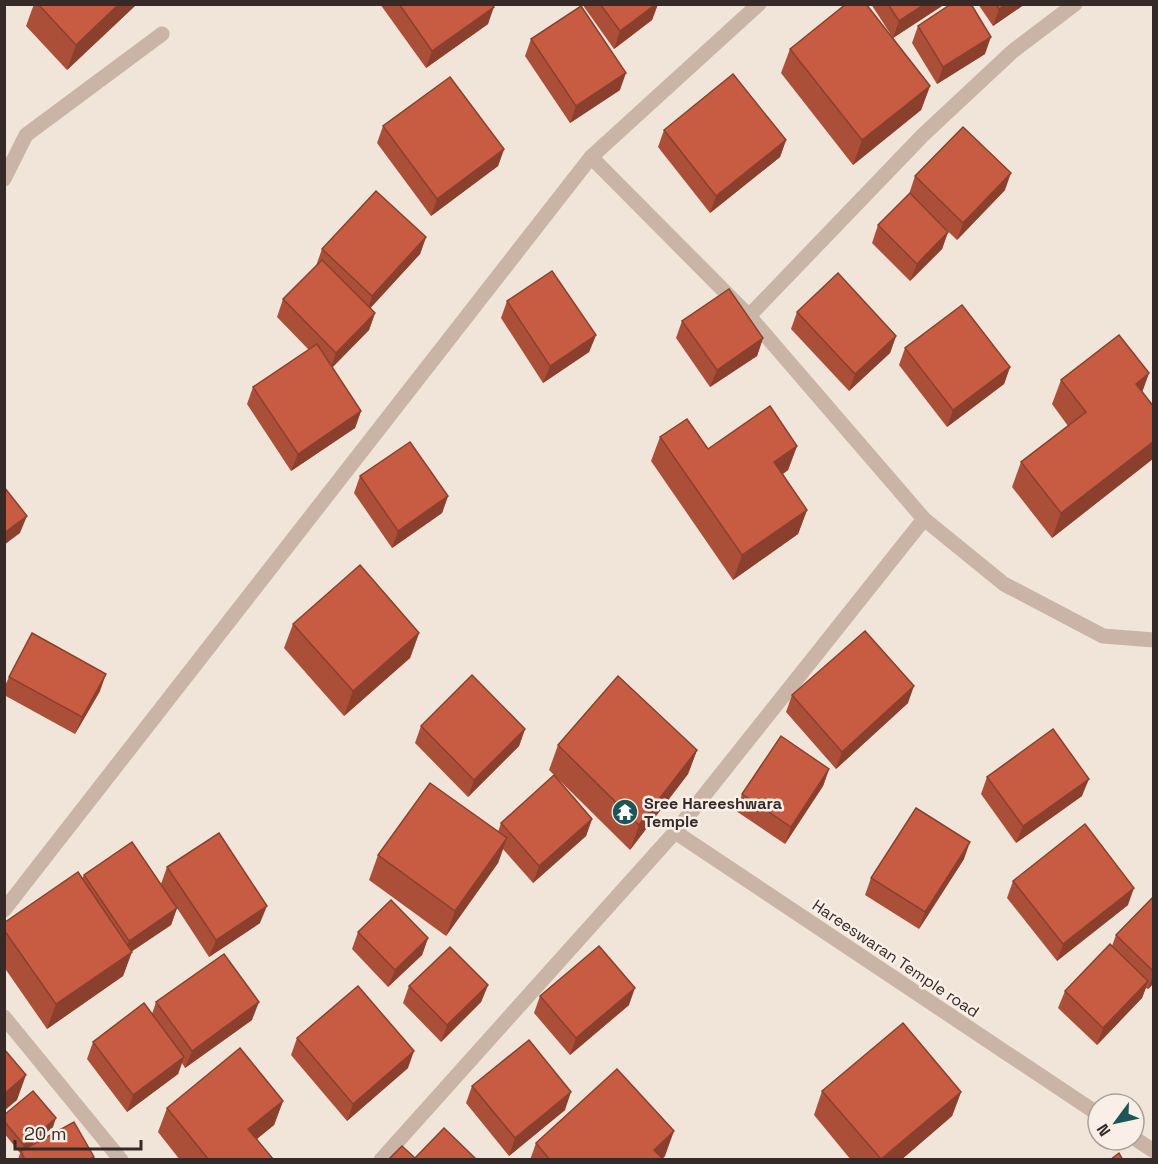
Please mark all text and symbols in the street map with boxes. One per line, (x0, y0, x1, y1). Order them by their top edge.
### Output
place label: Sree Hareeshwara Temple (644, 793, 782, 832)
temple icon: Sree Hareeshwara Temple (610, 797, 640, 827)
street label: Hareeswaran Temple road (808, 895, 983, 1022)
north arrow (1086, 1092, 1146, 1152)
scale bar (15, 1113, 141, 1151)
text: N (1092, 1120, 1116, 1140)
text: 20 m (24, 1122, 67, 1145)

